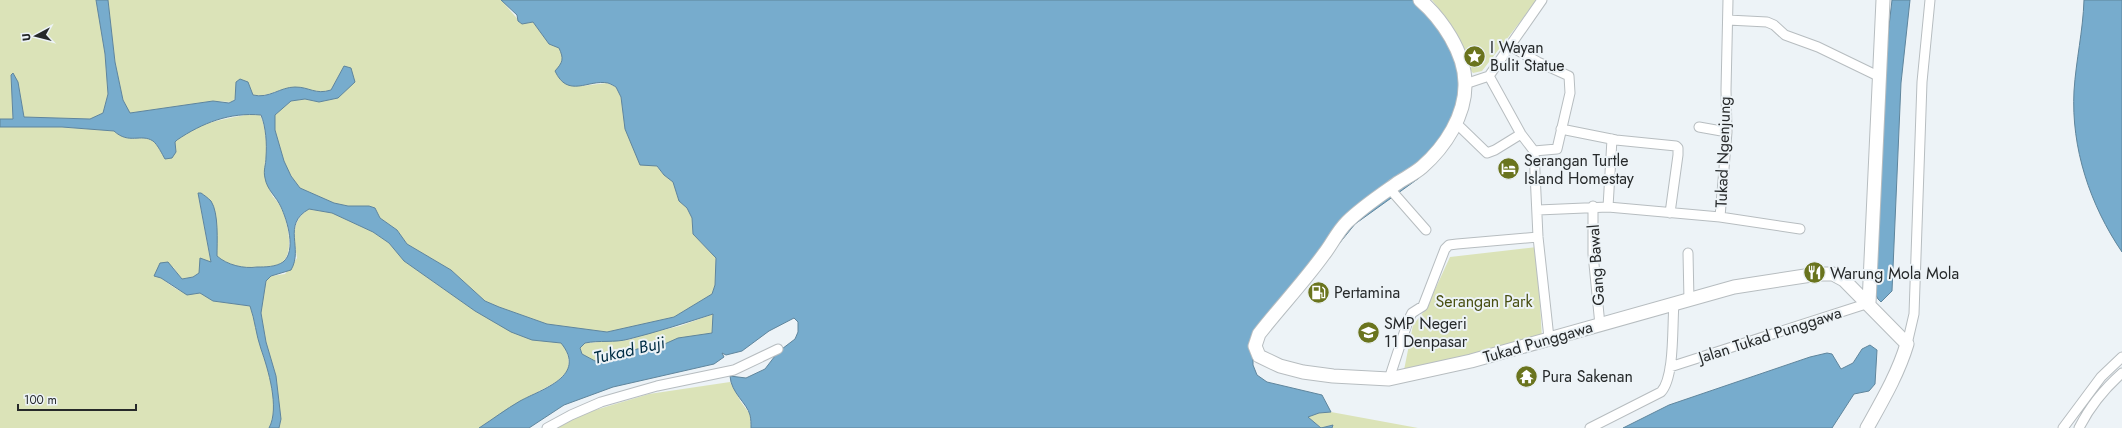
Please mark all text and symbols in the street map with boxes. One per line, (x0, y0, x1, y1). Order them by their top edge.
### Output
north arrow (16, 16, 56, 56)
text: U (18, 32, 34, 42)
place label: I Wayan Bulit Statue (1490, 36, 1565, 77)
place icon: I Wayan Bulit Statue (1462, 43, 1488, 69)
street label: Tukad Ngenjung (1710, 96, 1736, 208)
place label: Serangan Turtle Island Homestay (1524, 149, 1635, 190)
hotel icon: Serangan Turtle Island Homestay (1496, 156, 1522, 182)
street label: Gang Bawal (1582, 224, 1610, 306)
restaurant icon: Warung Mola Mola (1801, 260, 1827, 286)
place label: Warung Mola Mola (1830, 262, 1959, 285)
fuel station icon: Pertamina (1305, 279, 1331, 305)
place label: Pertamina (1334, 281, 1400, 304)
park label: Serangan Park (1435, 290, 1534, 313)
street label: Jalan Tukad Punggawa (1694, 301, 1844, 370)
place label: SMP Negeri 11 Denpasar (1384, 312, 1468, 353)
street label: Tukad Punggawa (1481, 315, 1595, 369)
school or university icon: SMP Negeri 11 Denpasar (1355, 319, 1381, 345)
water label: Tukad Buji (591, 330, 668, 370)
temple icon: Pura Sakenan (1514, 363, 1540, 389)
place label: Pura Sakenan (1542, 365, 1633, 388)
scale bar (18, 386, 136, 412)
text: 100 m (24, 391, 57, 409)

